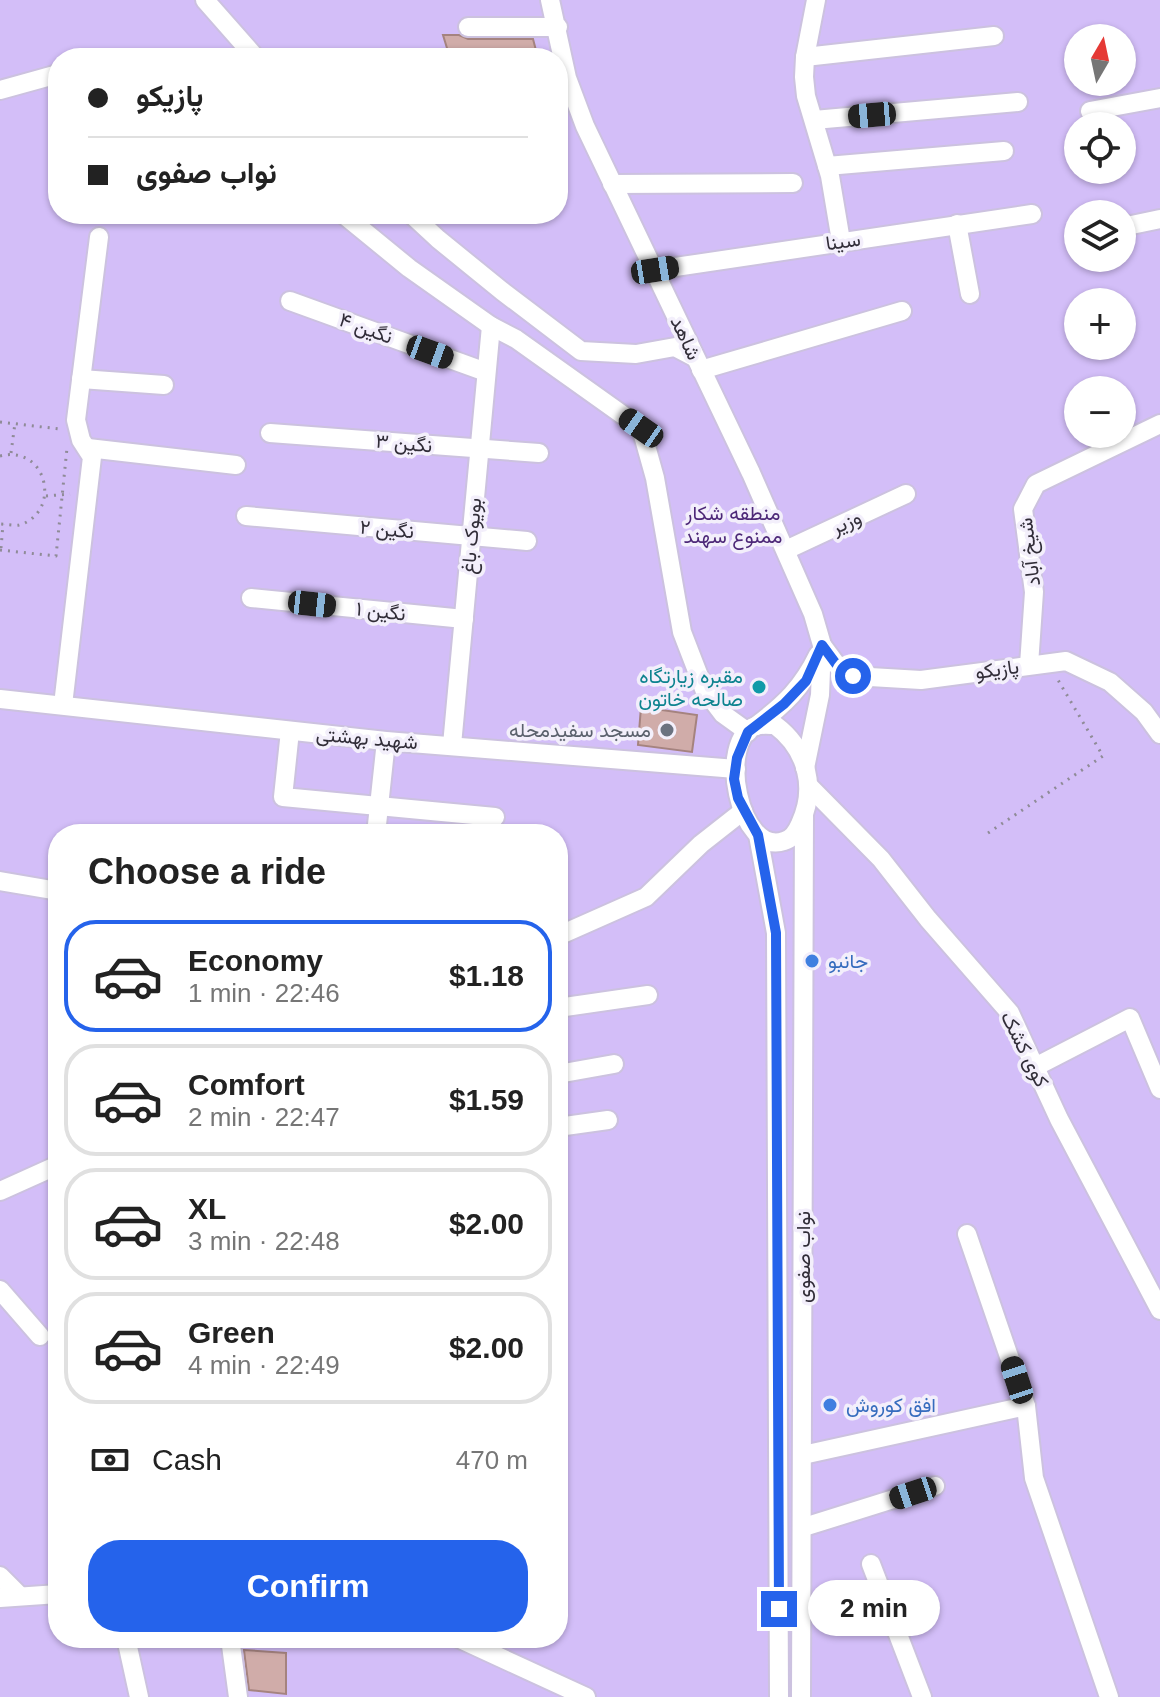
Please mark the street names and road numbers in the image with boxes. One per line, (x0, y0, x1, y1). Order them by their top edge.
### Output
street label: سینا (824, 228, 862, 255)
street label: نگین ۴ (336, 308, 396, 349)
street label: شاهد (666, 313, 706, 363)
street label: نگین ۳ (375, 430, 433, 457)
street label: بویوک باغ (457, 497, 488, 575)
street label: وزیر (827, 506, 865, 541)
street label: نگین ۲ (359, 516, 415, 543)
street label: شیخ آباد (1014, 516, 1047, 587)
street label: نگین ۱ (355, 597, 407, 626)
street label: پازیکو (974, 655, 1021, 686)
street label: شهید بهشتی (315, 723, 419, 755)
street label: کوی کشک (995, 1007, 1053, 1092)
street label: نواب صفوی (792, 1211, 816, 1303)

